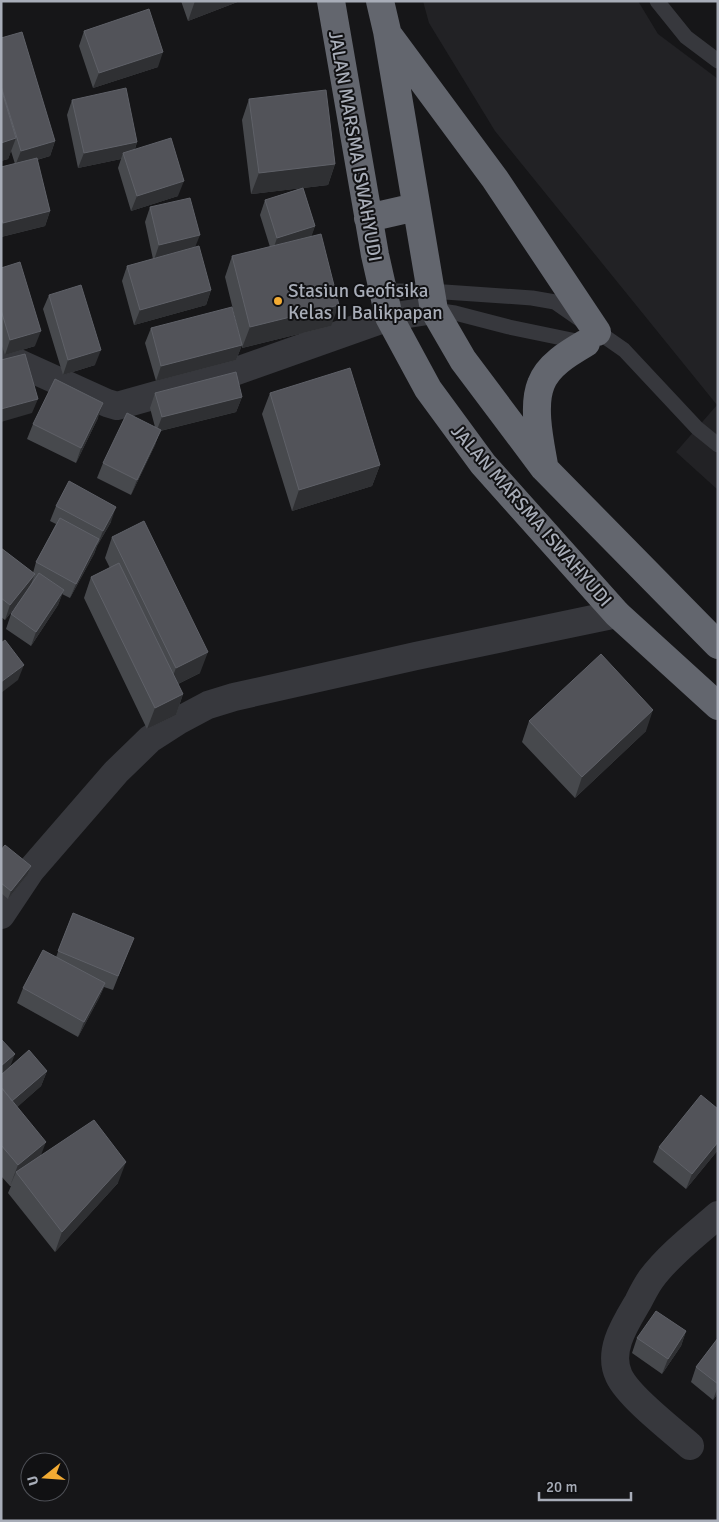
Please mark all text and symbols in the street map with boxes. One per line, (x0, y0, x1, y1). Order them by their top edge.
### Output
street label: JALAN MARSMA ISWAHYUDI (323, 29, 387, 263)
place label: Stasiun Geofisika Kelas II Balikpapan (288, 279, 443, 325)
marker: Stasiun Geofisika Kelas II Balikpapan (272, 295, 284, 307)
street label: JALAN MARSMA ISWAHYUDI (445, 419, 617, 612)
north arrow (20, 1452, 70, 1502)
scale bar (539, 1470, 632, 1502)
text: U (24, 1474, 43, 1488)
text: 20 m (546, 1478, 577, 1496)

